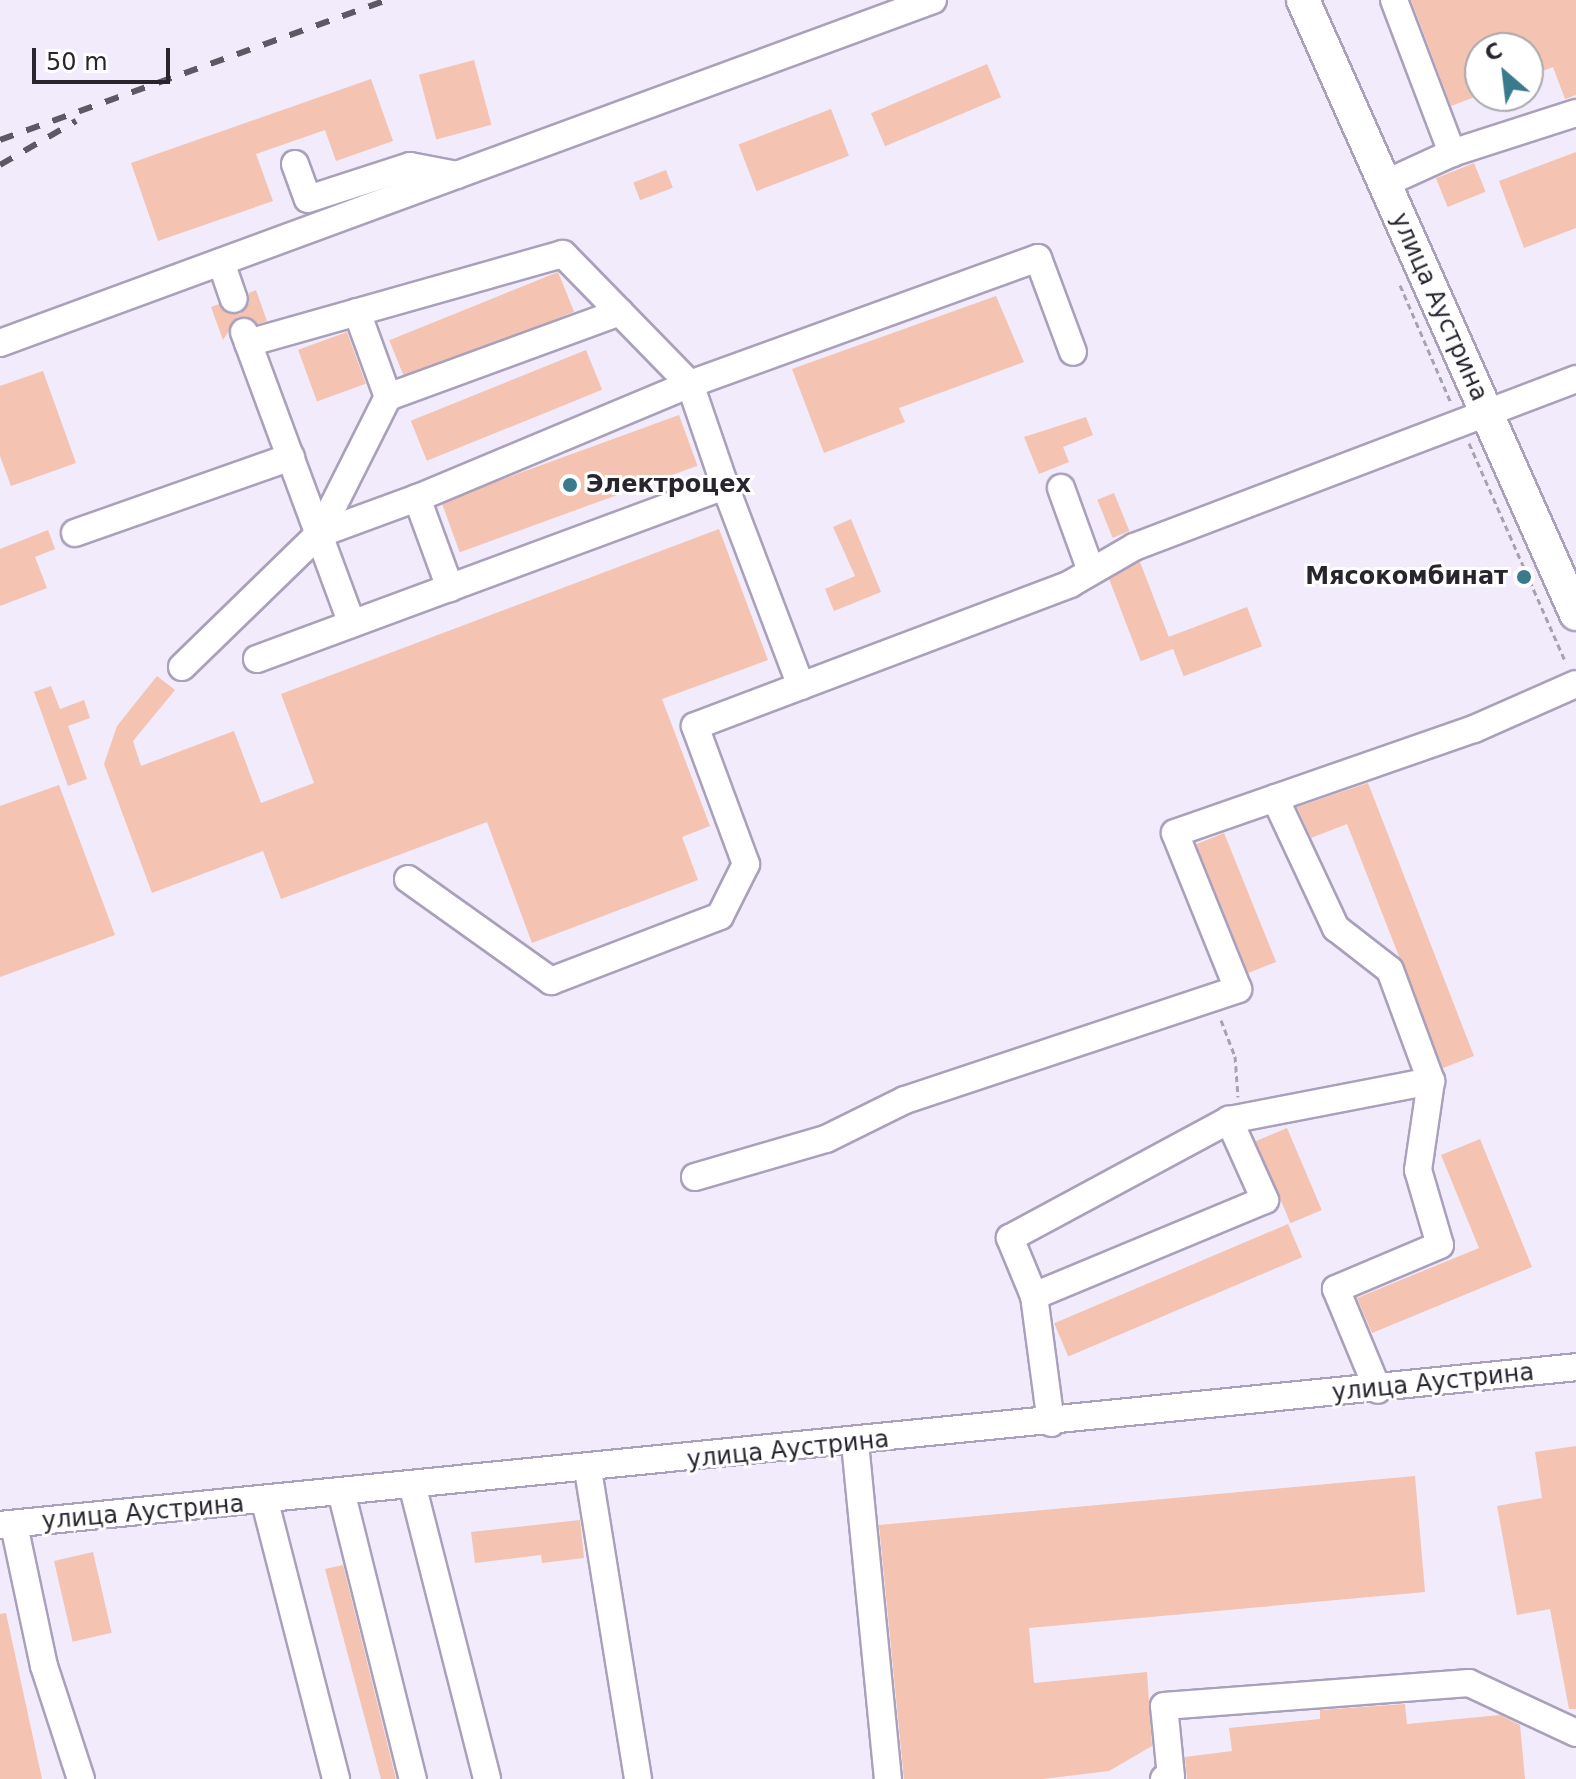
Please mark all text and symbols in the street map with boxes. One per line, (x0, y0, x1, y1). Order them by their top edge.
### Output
scale bar (36, 32, 174, 82)
north arrow (1464, 32, 1544, 112)
text: С (1480, 37, 1506, 67)
text: 50 m (46, 48, 108, 76)
street label: улица Аустрина (1385, 208, 1493, 406)
place label: Электроцех (586, 471, 751, 499)
marker: Электроцех (561, 476, 579, 494)
place label: Мясокомбинат (1305, 563, 1508, 591)
marker: Мясокомбинат (1515, 568, 1533, 586)
street label: улица Аустрина (1331, 1358, 1535, 1408)
street label: улица Аустрина (686, 1425, 890, 1475)
street label: улица Аустрина (41, 1490, 245, 1536)

